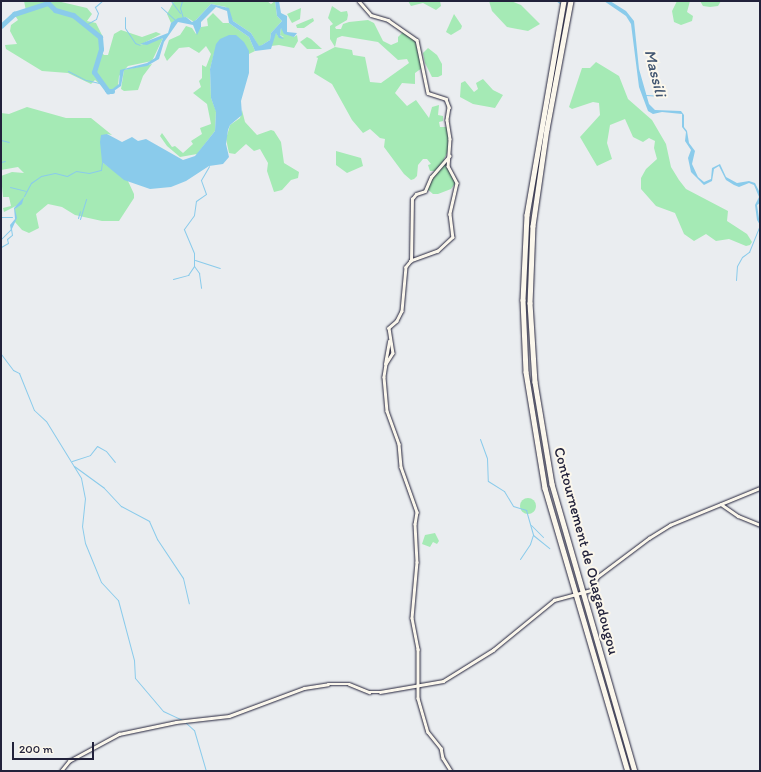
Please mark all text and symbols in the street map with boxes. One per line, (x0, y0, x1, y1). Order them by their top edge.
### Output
water label: Massili (640, 47, 670, 99)
street label: Contournement de Ouagadougou (550, 445, 622, 657)
scale bar (14, 734, 96, 760)
text: 200 m (19, 742, 53, 756)

